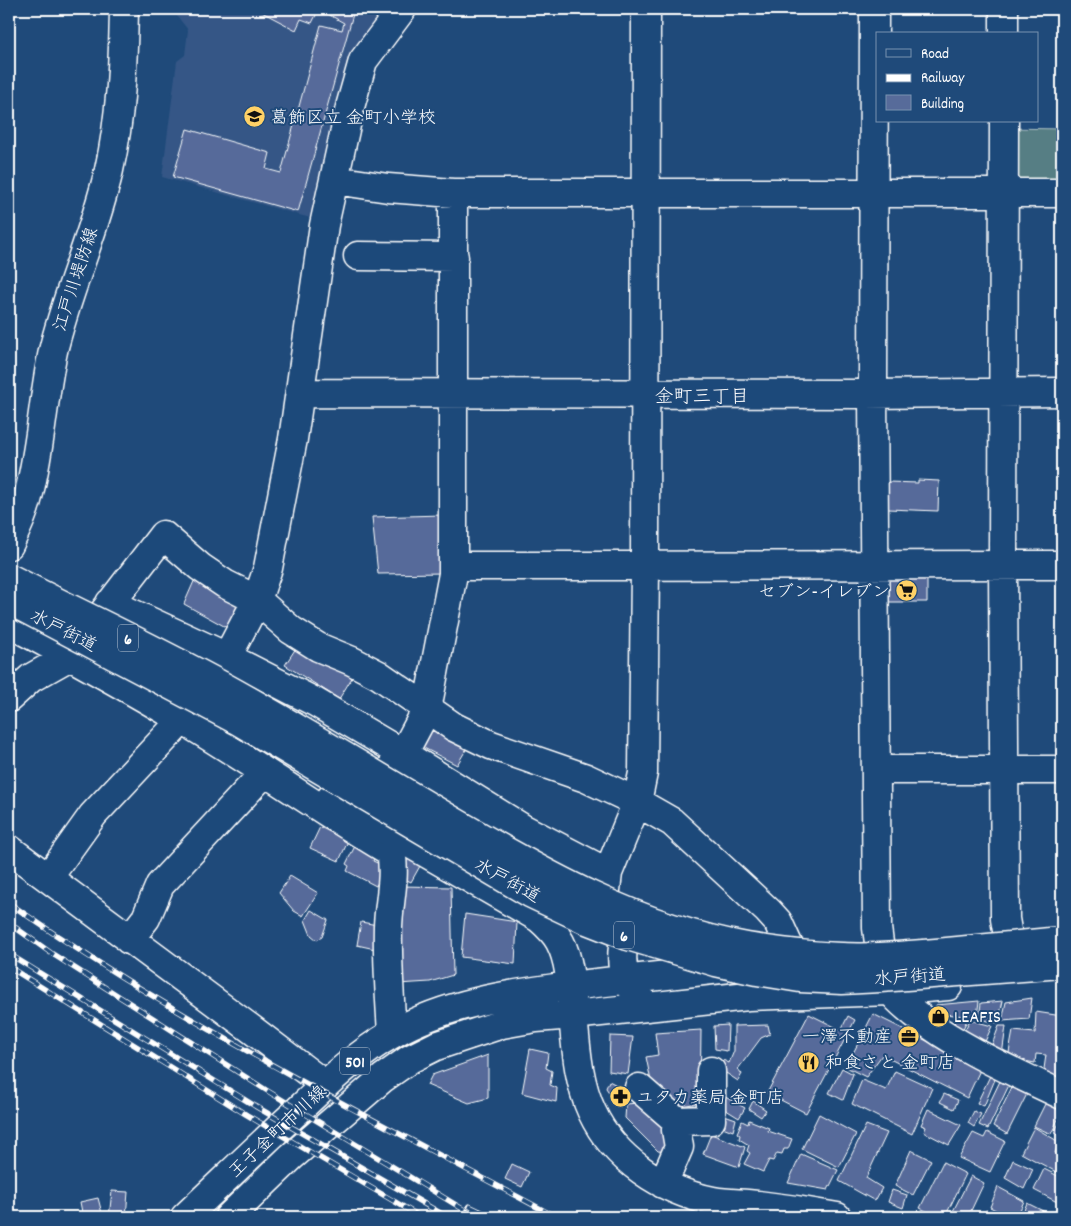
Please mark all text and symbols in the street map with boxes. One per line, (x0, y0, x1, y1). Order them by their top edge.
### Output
legend (876, 32, 1038, 122)
text: Road (921, 44, 949, 66)
text: Railway (921, 68, 965, 90)
text: Building (921, 94, 964, 116)
school or university icon: 葛飾区立 金町小学校 (242, 105, 266, 129)
place label: 葛飾区立 金町小学校 (270, 107, 436, 132)
street label: 江戸川堤防線 (49, 225, 106, 335)
district label: 金町三丁目 (654, 385, 750, 412)
supermarket icon: セブン-イレブン (894, 579, 918, 603)
place label: セブン-イレブン (758, 581, 890, 606)
street label: 水戸街道 (25, 605, 101, 660)
road number: 6 (118, 624, 138, 651)
street label: 水戸街道 (469, 854, 544, 911)
road number: 6 (614, 922, 634, 948)
street label: 水戸街道 (873, 964, 947, 993)
shop icon: LEAFIS (926, 1004, 950, 1028)
place label: LEAFIS (954, 1006, 1001, 1031)
office icon: 一澤不動産 (896, 1024, 920, 1048)
place label: 一澤不動産 (802, 1026, 892, 1051)
road number: 501 (340, 1048, 370, 1074)
restaurant icon: 和食さと 金町店 (797, 1050, 821, 1074)
place label: 和食さと 金町店 (825, 1052, 955, 1077)
street label: 王子金町市川線 (224, 1081, 333, 1185)
pharmacy icon: ユタカ薬局 金町店 (608, 1085, 632, 1109)
place label: ユタカ薬局 金町店 (636, 1087, 784, 1112)

